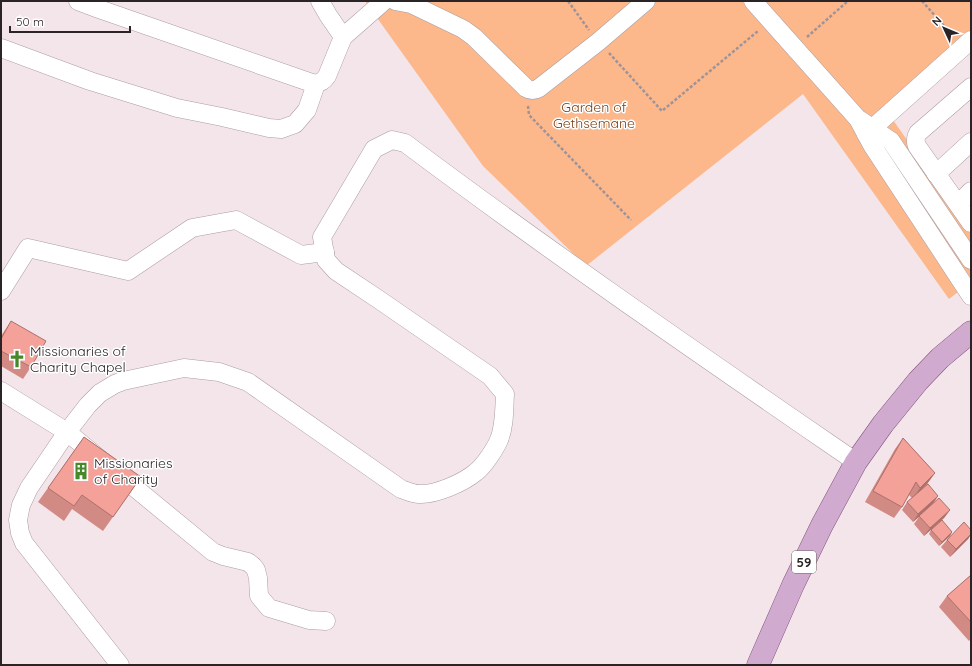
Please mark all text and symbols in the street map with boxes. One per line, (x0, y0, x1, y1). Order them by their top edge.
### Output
scale bar (10, 8, 130, 34)
north arrow (924, 8, 964, 48)
text: N (929, 13, 945, 29)
text: 50 m (16, 14, 44, 29)
park label: Garden of Gethsemane (553, 98, 635, 132)
place label: Missionaries of Charity Chapel (30, 342, 126, 376)
church icon: Missionaries of Charity Chapel (7, 349, 27, 369)
place label: Missionaries of Charity (94, 454, 173, 488)
building icon: Missionaries of Charity (71, 461, 91, 481)
road number: 59 (792, 551, 816, 573)

